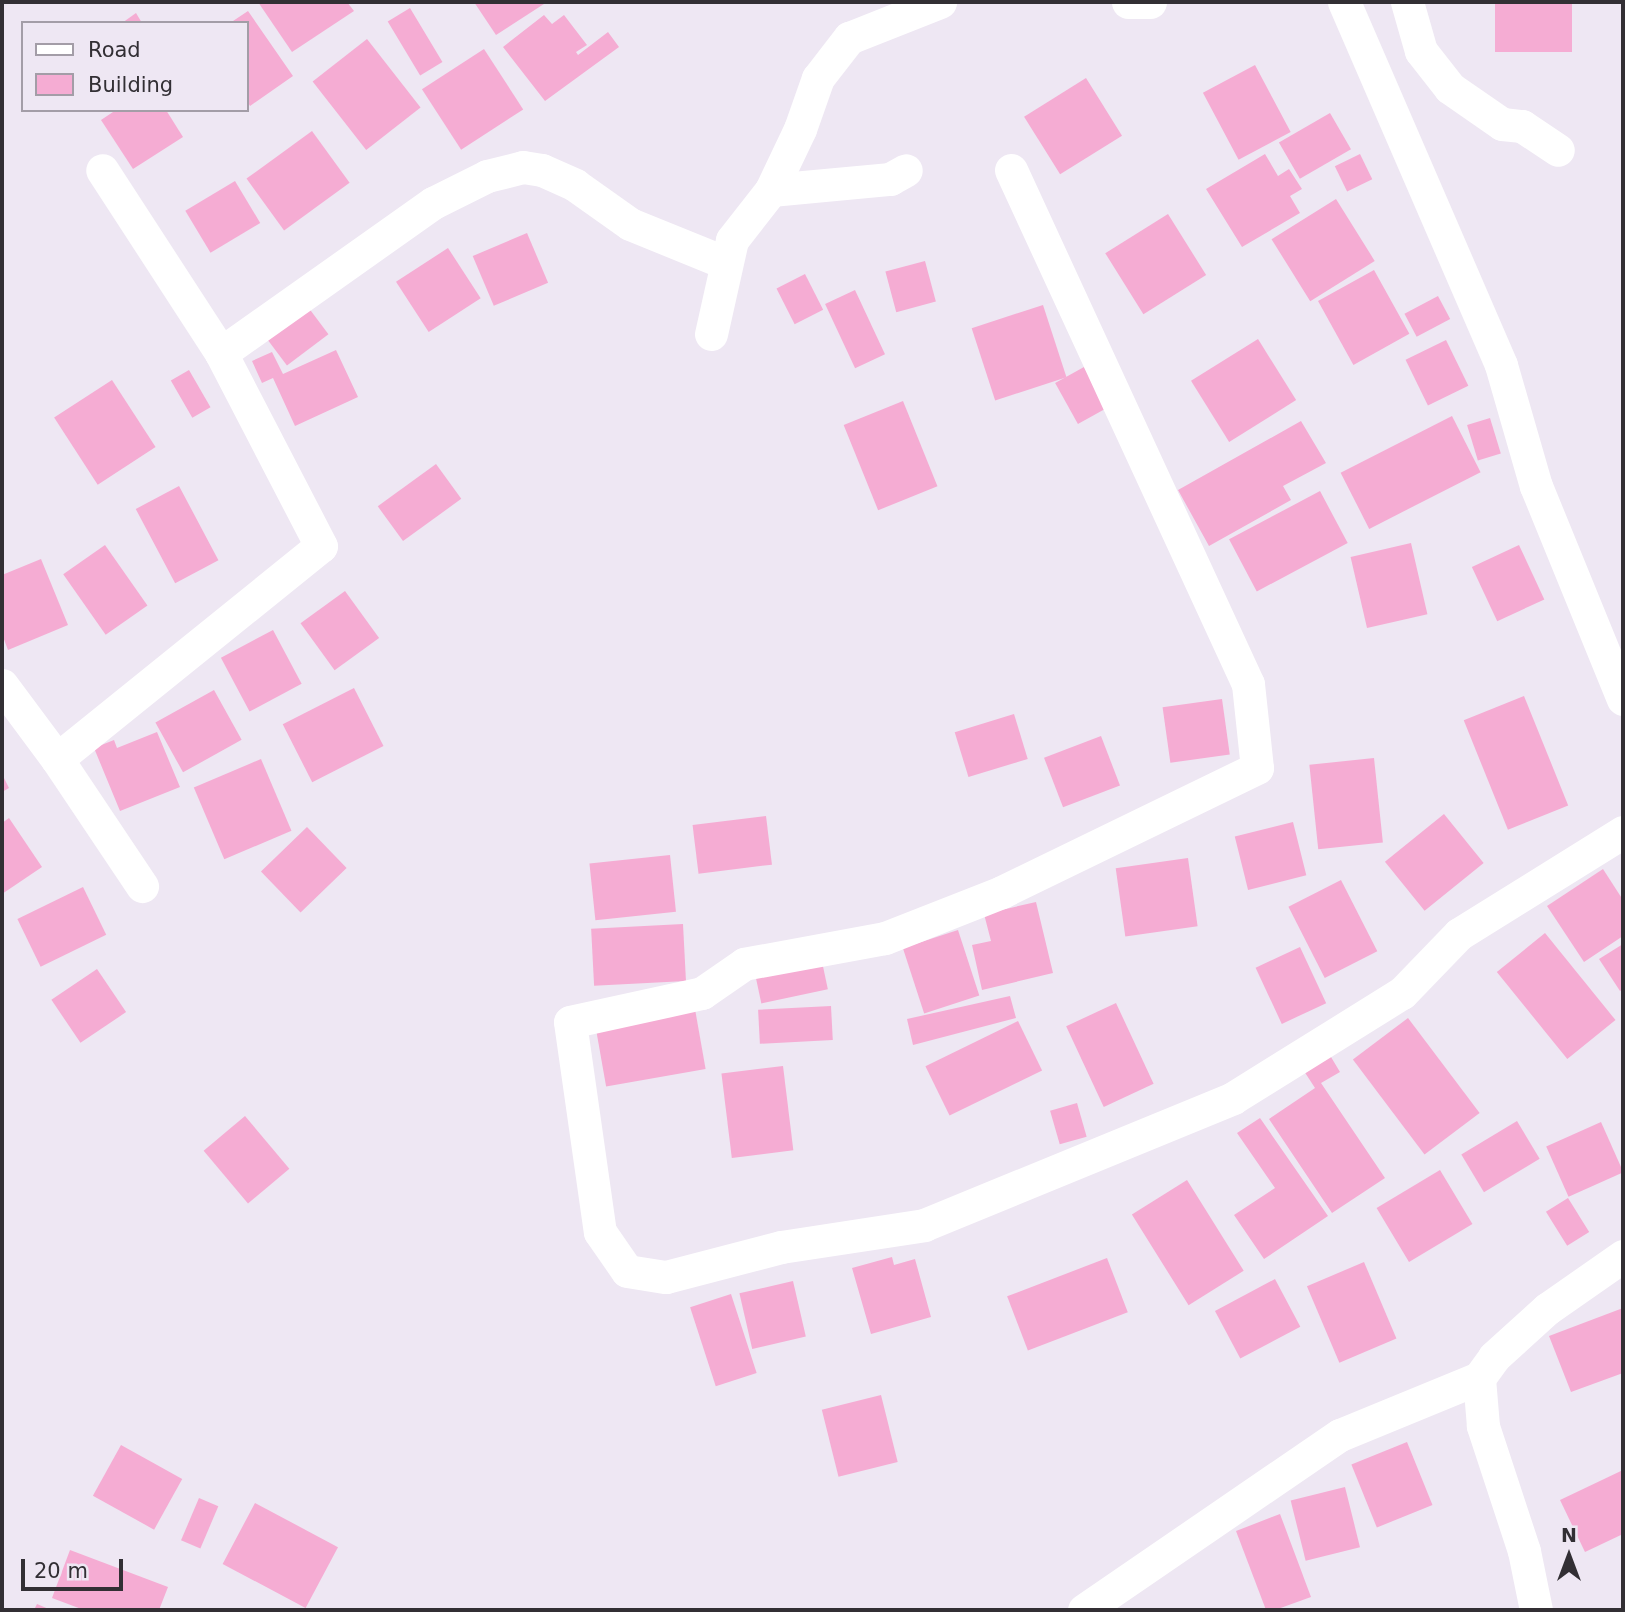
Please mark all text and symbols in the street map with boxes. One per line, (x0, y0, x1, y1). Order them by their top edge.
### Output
legend (21, 21, 248, 112)
text: Road (88, 38, 141, 62)
text: Building (88, 73, 173, 97)
north arrow (1534, 1521, 1604, 1591)
text: N (1561, 1524, 1577, 1546)
scale bar (24, 1546, 126, 1590)
text: 20 m (34, 1559, 88, 1583)

